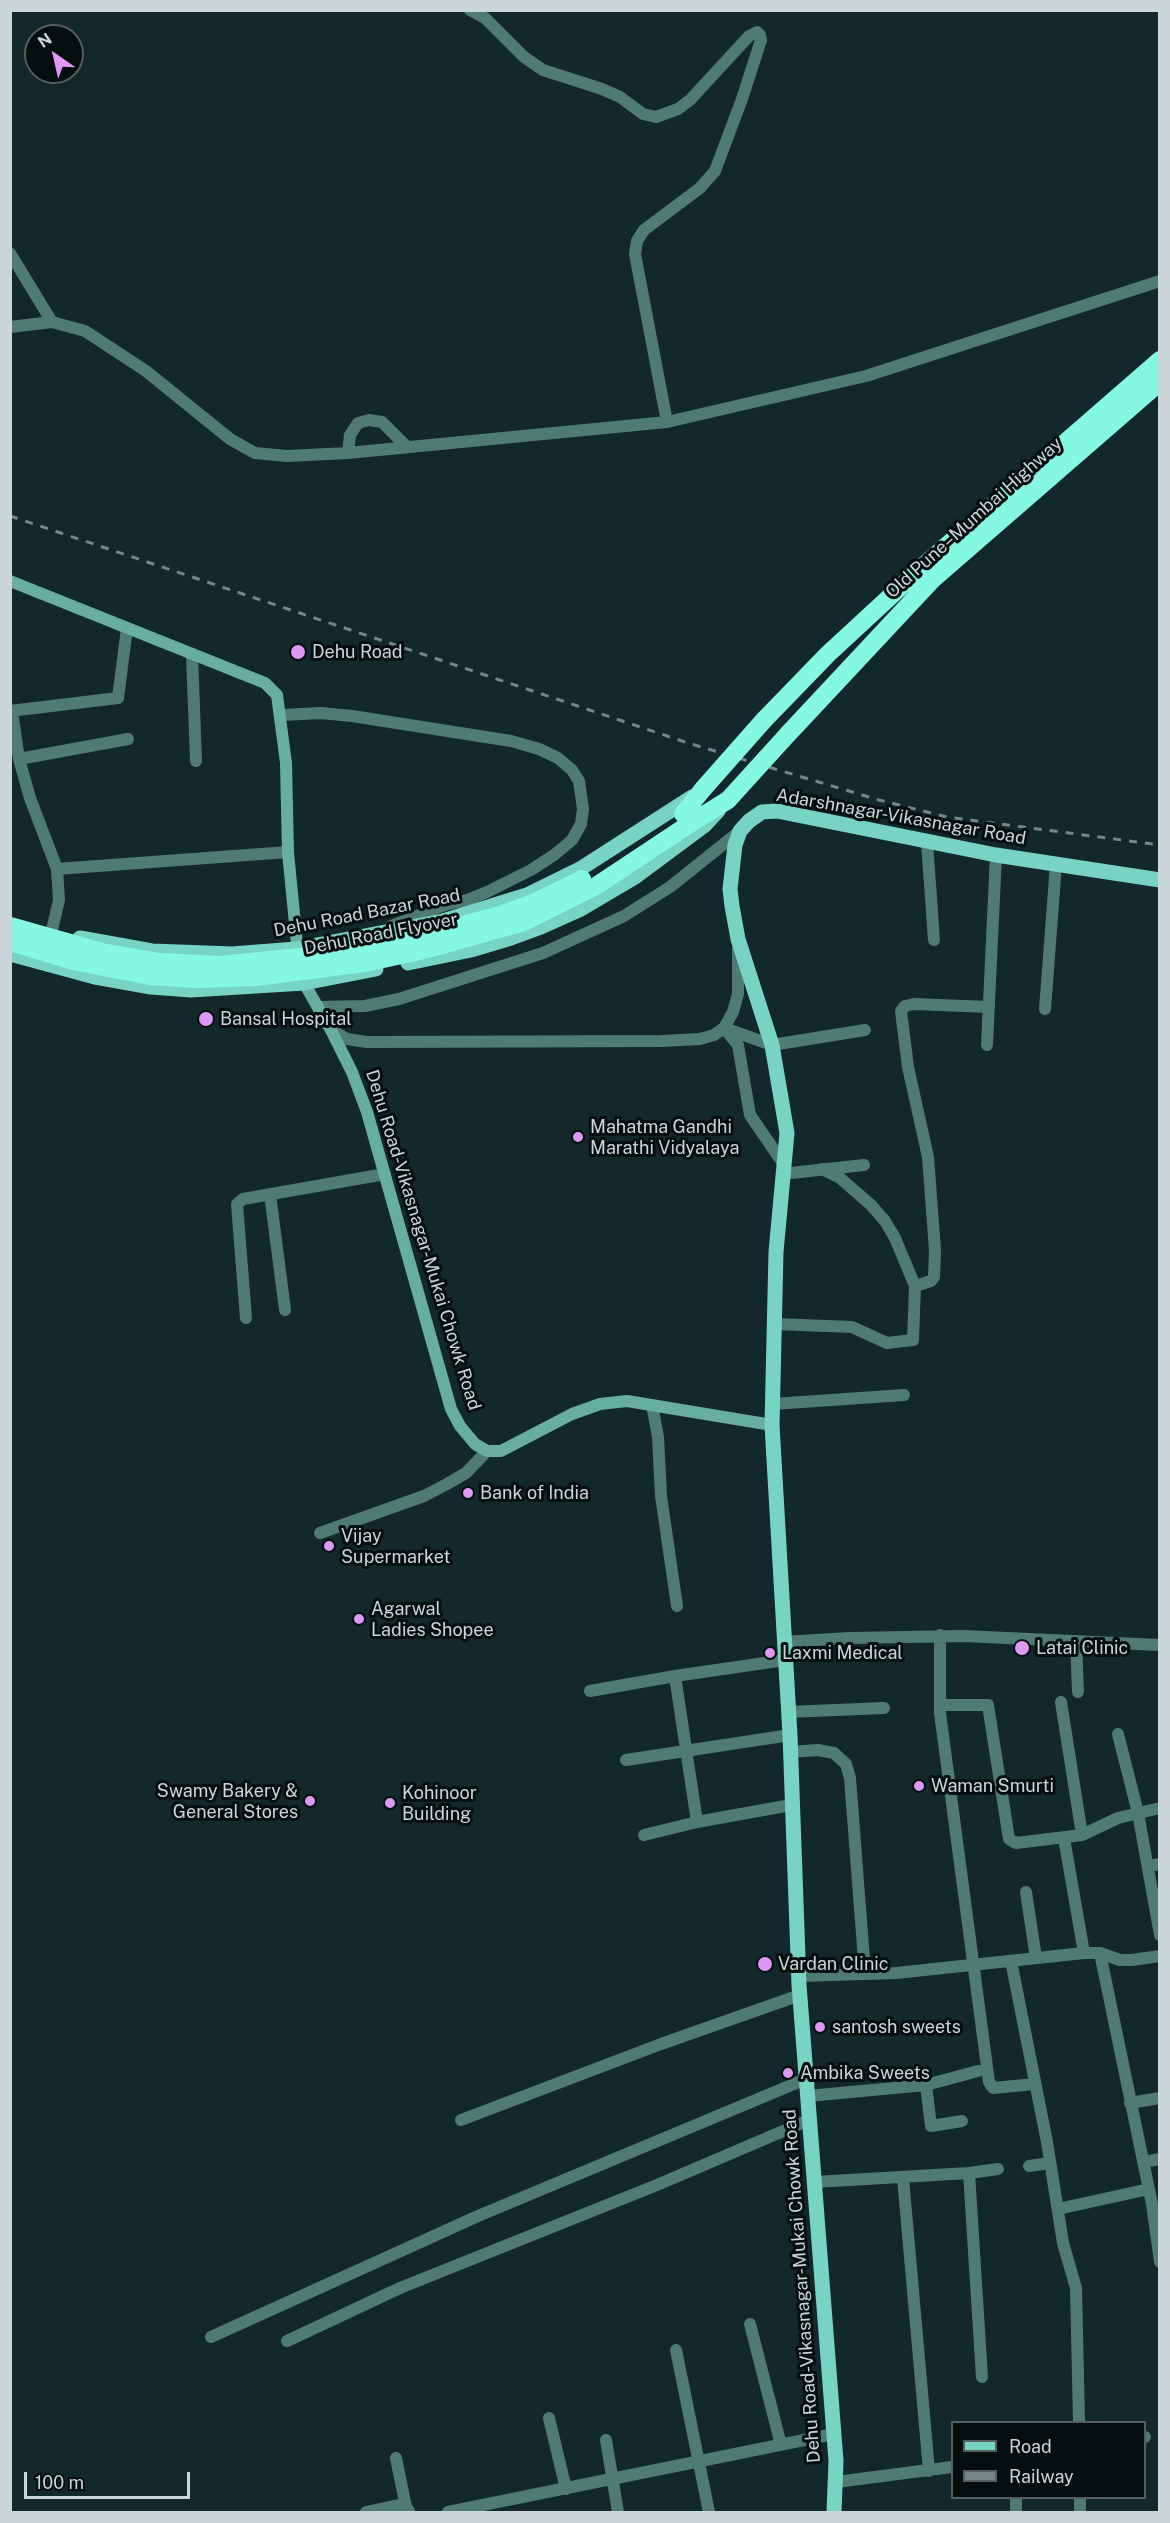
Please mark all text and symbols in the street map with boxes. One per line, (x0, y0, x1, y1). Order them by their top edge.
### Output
north arrow (24, 24, 84, 84)
text: N (34, 29, 55, 52)
street label: Old Pune–Mumbai Highway (881, 433, 1067, 603)
place label: Dehu Road (312, 641, 403, 663)
marker: Dehu Road (289, 643, 307, 661)
street label: Adarshnagar-Vikasnagar Road (774, 784, 1028, 850)
street label: Dehu Road Bazar Road (272, 884, 462, 942)
street label: Dehu Road Flyover (302, 908, 460, 960)
place label: Bansal Hospital (220, 1008, 352, 1030)
marker: Bansal Hospital (197, 1010, 215, 1028)
street label: Dehu Road-Vikasnagar-Mukai Chowk Road (361, 1067, 485, 1413)
place label: Mahatma Gandhi Marathi Vidyalaya (590, 1116, 739, 1158)
marker: Mahatma Gandhi Marathi Vidyalaya (571, 1130, 585, 1144)
place label: Bank of India (480, 1482, 589, 1504)
marker: Bank of India (461, 1486, 475, 1500)
place label: Vijay Supermarket (341, 1525, 451, 1568)
marker: Vijay Supermarket (322, 1539, 336, 1553)
place label: Agarwal Ladies Shopee (371, 1598, 494, 1640)
marker: Agarwal Ladies Shopee (352, 1612, 366, 1626)
place label: Latai Clinic (1036, 1637, 1128, 1659)
marker: Latai Clinic (1013, 1639, 1031, 1657)
place label: Laxmi Medical (782, 1642, 903, 1664)
marker: Laxmi Medical (763, 1646, 777, 1660)
place label: Waman Smurti (931, 1775, 1054, 1797)
marker: Waman Smurti (912, 1779, 926, 1793)
place label: Swamy Bakery & General Stores (157, 1780, 298, 1822)
place label: Kohinoor Building (402, 1782, 477, 1824)
marker: Swamy Bakery & General Stores (303, 1794, 317, 1808)
marker: Kohinoor Building (383, 1796, 397, 1810)
place label: Vardan Clinic (778, 1953, 889, 1975)
marker: Vardan Clinic (756, 1955, 774, 1973)
place label: santosh sweets (832, 2016, 961, 2038)
marker: santosh sweets (813, 2020, 827, 2034)
place label: Ambika Sweets (800, 2062, 930, 2084)
marker: Ambika Sweets (781, 2066, 795, 2080)
street label: Dehu Road-Vikasnagar-Mukai Chowk Road (779, 2108, 825, 2464)
legend (951, 2421, 1146, 2499)
text: Road (1009, 2436, 1052, 2457)
scale bar (27, 2460, 194, 2498)
text: Railway (1009, 2466, 1074, 2487)
text: 100 m (35, 2472, 84, 2493)

